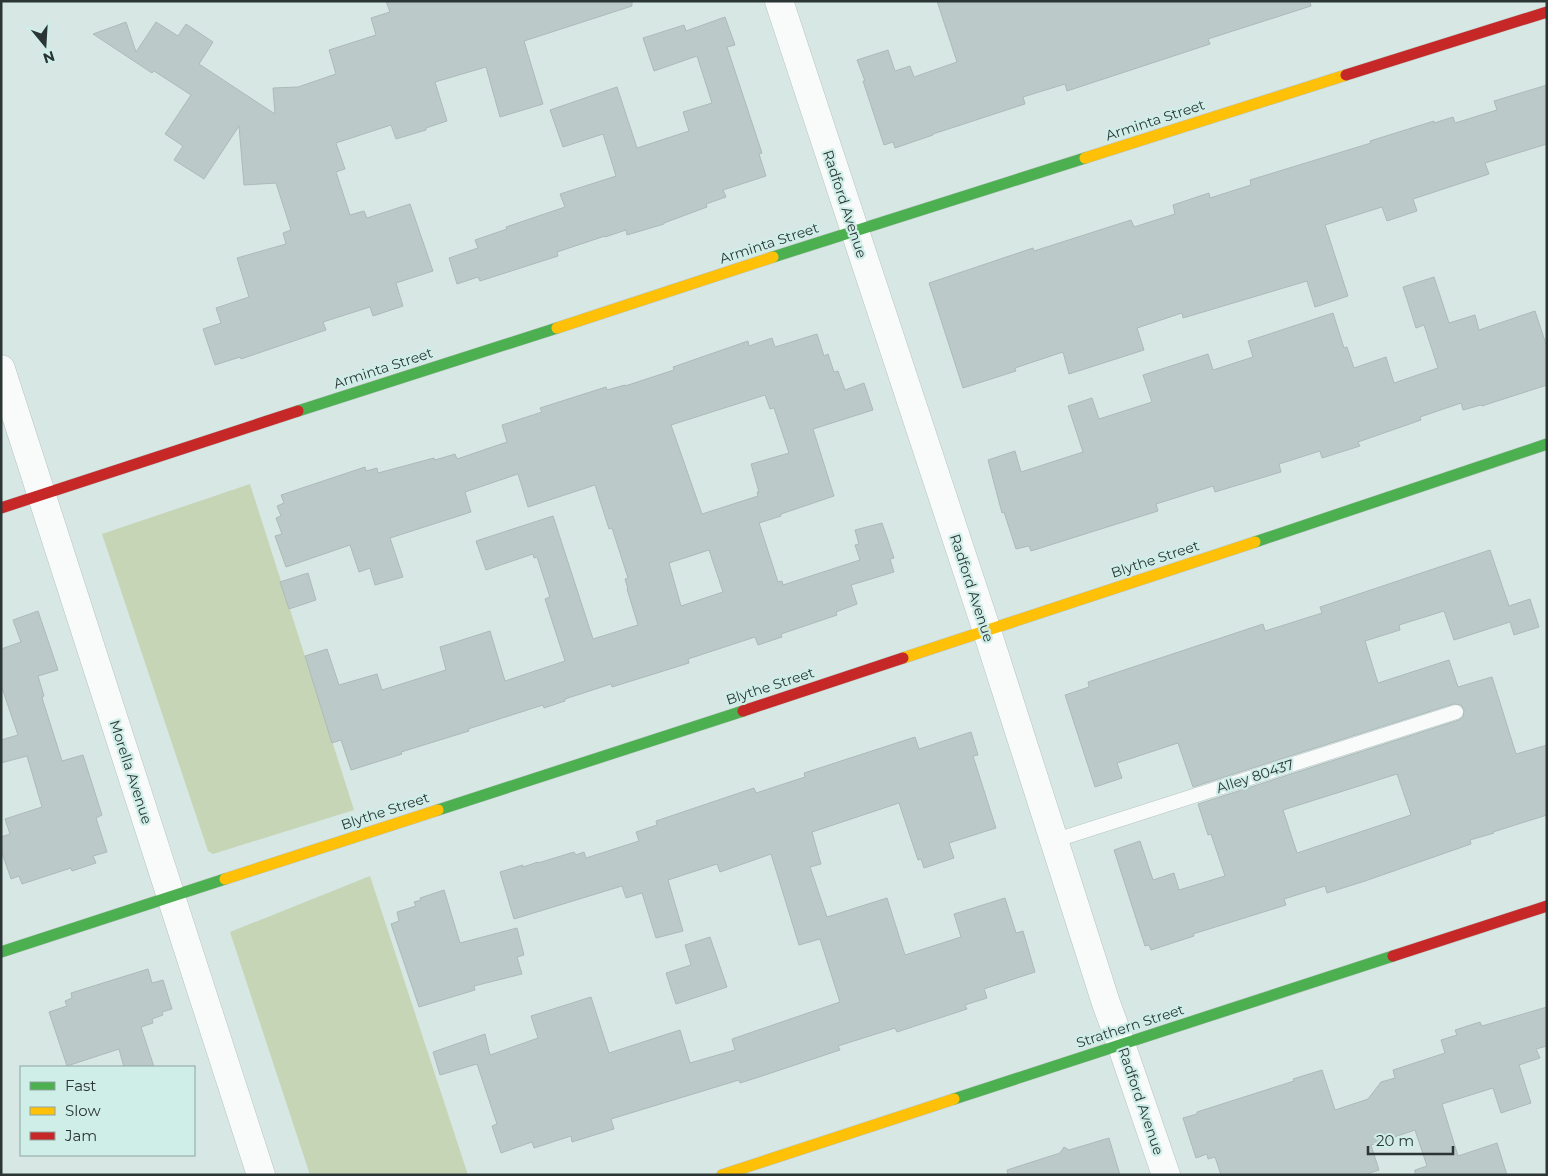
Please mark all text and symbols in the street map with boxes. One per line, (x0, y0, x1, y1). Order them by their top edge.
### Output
north arrow (20, 20, 70, 70)
text: N (41, 47, 57, 68)
street label: Arminta Street (1103, 95, 1207, 145)
street label: Radford Avenue (819, 148, 871, 260)
street label: Arminta Street (717, 218, 821, 268)
street label: Arminta Street (331, 343, 435, 393)
street label: Radford Avenue (946, 532, 998, 644)
street label: Blythe Street (1109, 536, 1202, 582)
street label: Blythe Street (724, 663, 817, 709)
street label: Morella Avenue (106, 718, 156, 826)
street label: Alley 80437 (1214, 755, 1296, 797)
street label: Blythe Street (339, 788, 432, 834)
street label: Strathern Street (1074, 1000, 1186, 1052)
street label: Radford Avenue (1114, 1045, 1168, 1157)
legend (20, 1066, 195, 1156)
text: Fast (65, 1076, 96, 1095)
text: Slow (65, 1101, 101, 1120)
scale bar (1368, 1124, 1453, 1156)
text: Jam (64, 1126, 97, 1145)
text: 20 m (1376, 1131, 1414, 1150)

